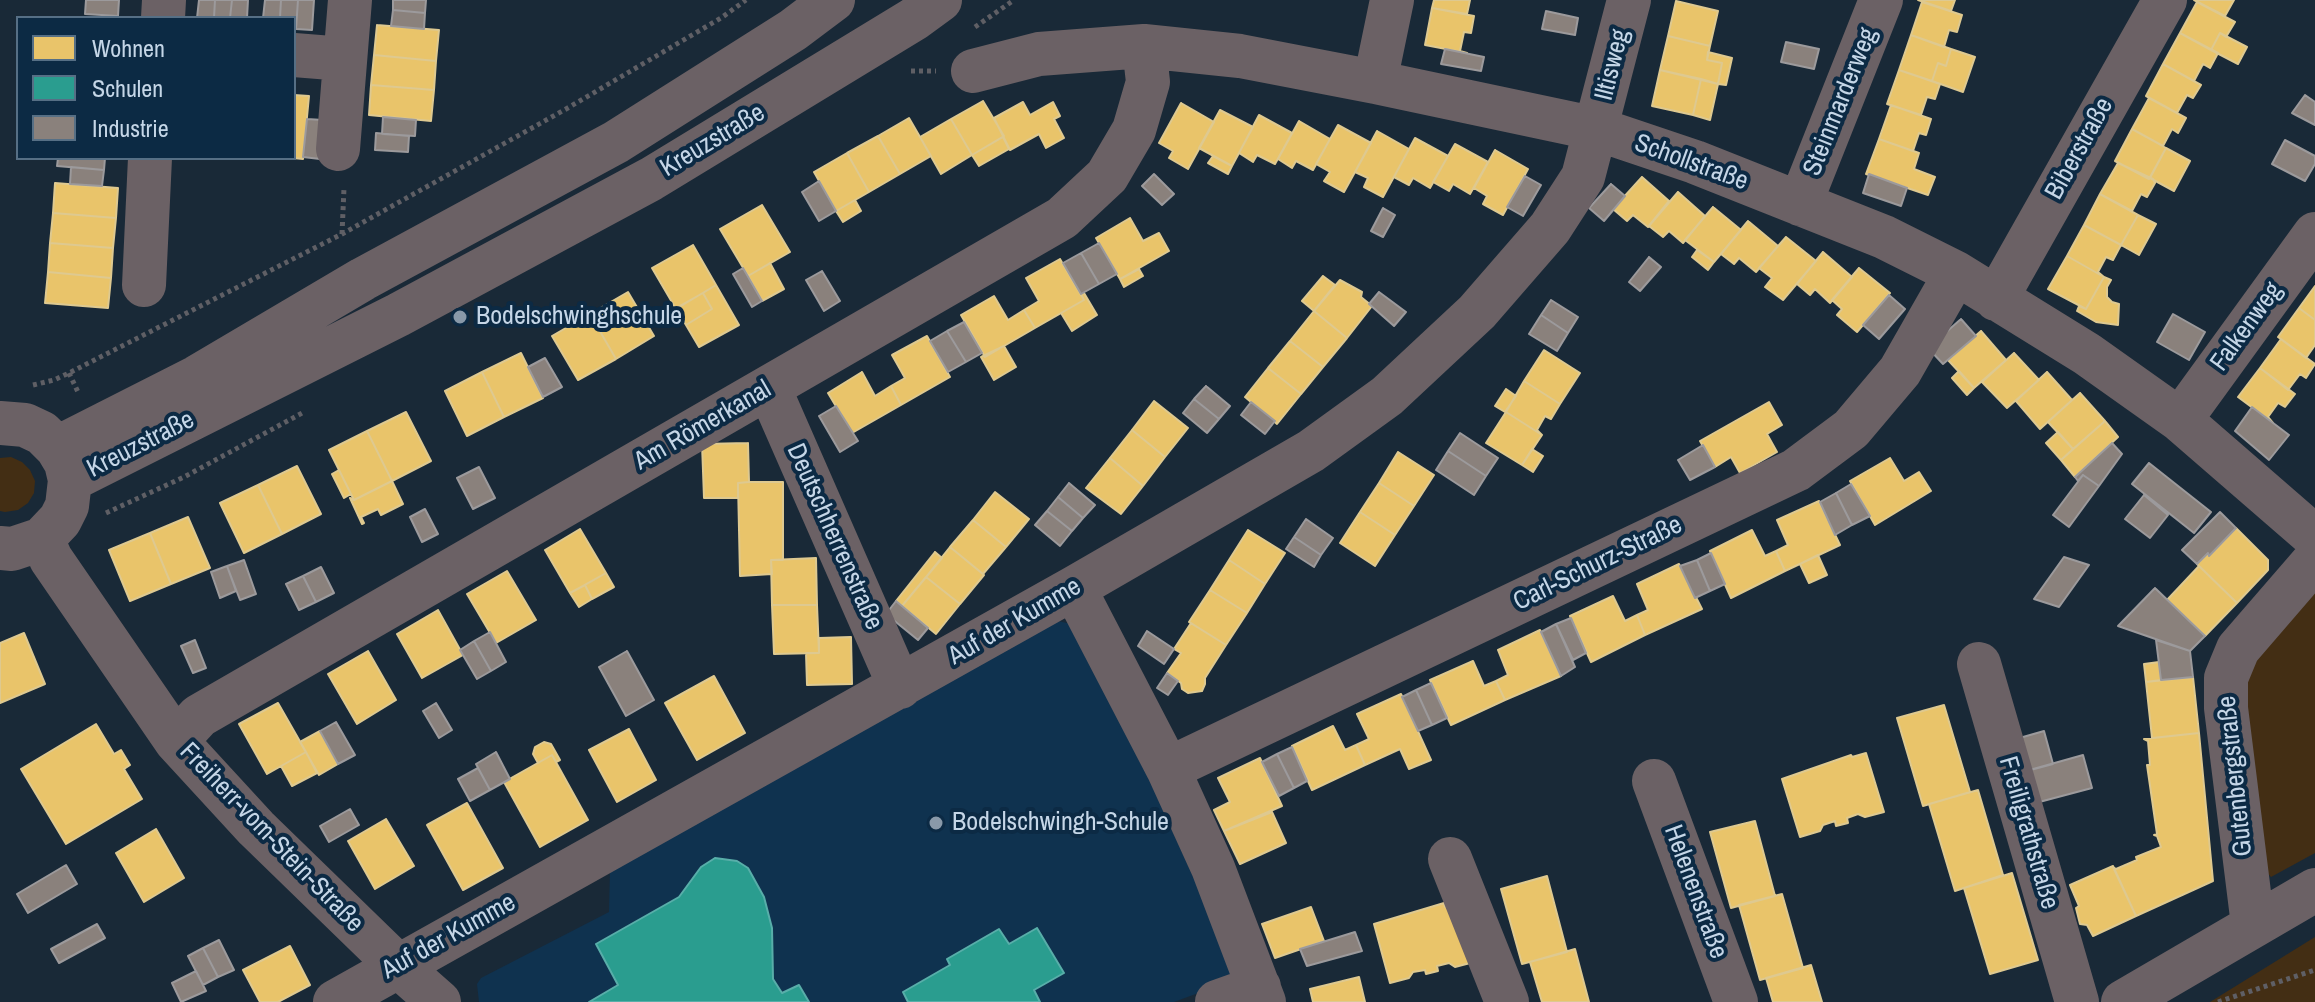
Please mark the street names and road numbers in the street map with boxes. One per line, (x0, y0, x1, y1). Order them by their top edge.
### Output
street label: Steinmarderweg (1797, 24, 1885, 180)
street label: Iltisweg (1589, 26, 1637, 104)
street label: Biberstraße (2039, 93, 2121, 205)
street label: Kreuzstraße (655, 98, 771, 184)
street label: Schollstraße (1630, 128, 1752, 198)
street label: Falkenweg (2204, 277, 2290, 377)
street label: Am Römerkanal (629, 374, 777, 478)
street label: Kreuzstraße (82, 405, 200, 485)
street label: Deutschherrenstraße (779, 439, 889, 635)
street label: Carl-Schurz-Straße (1509, 510, 1687, 618)
street label: Auf der Kumme (943, 571, 1087, 673)
street label: Gutenbergstraße (2212, 694, 2260, 858)
street label: Freiherr-vom-Stein-Straße (173, 737, 369, 939)
street label: Freiligrathstraße (1991, 753, 2065, 913)
street label: Helenenstraße (1656, 821, 1734, 963)
street label: Auf der Kumme (377, 887, 521, 987)

